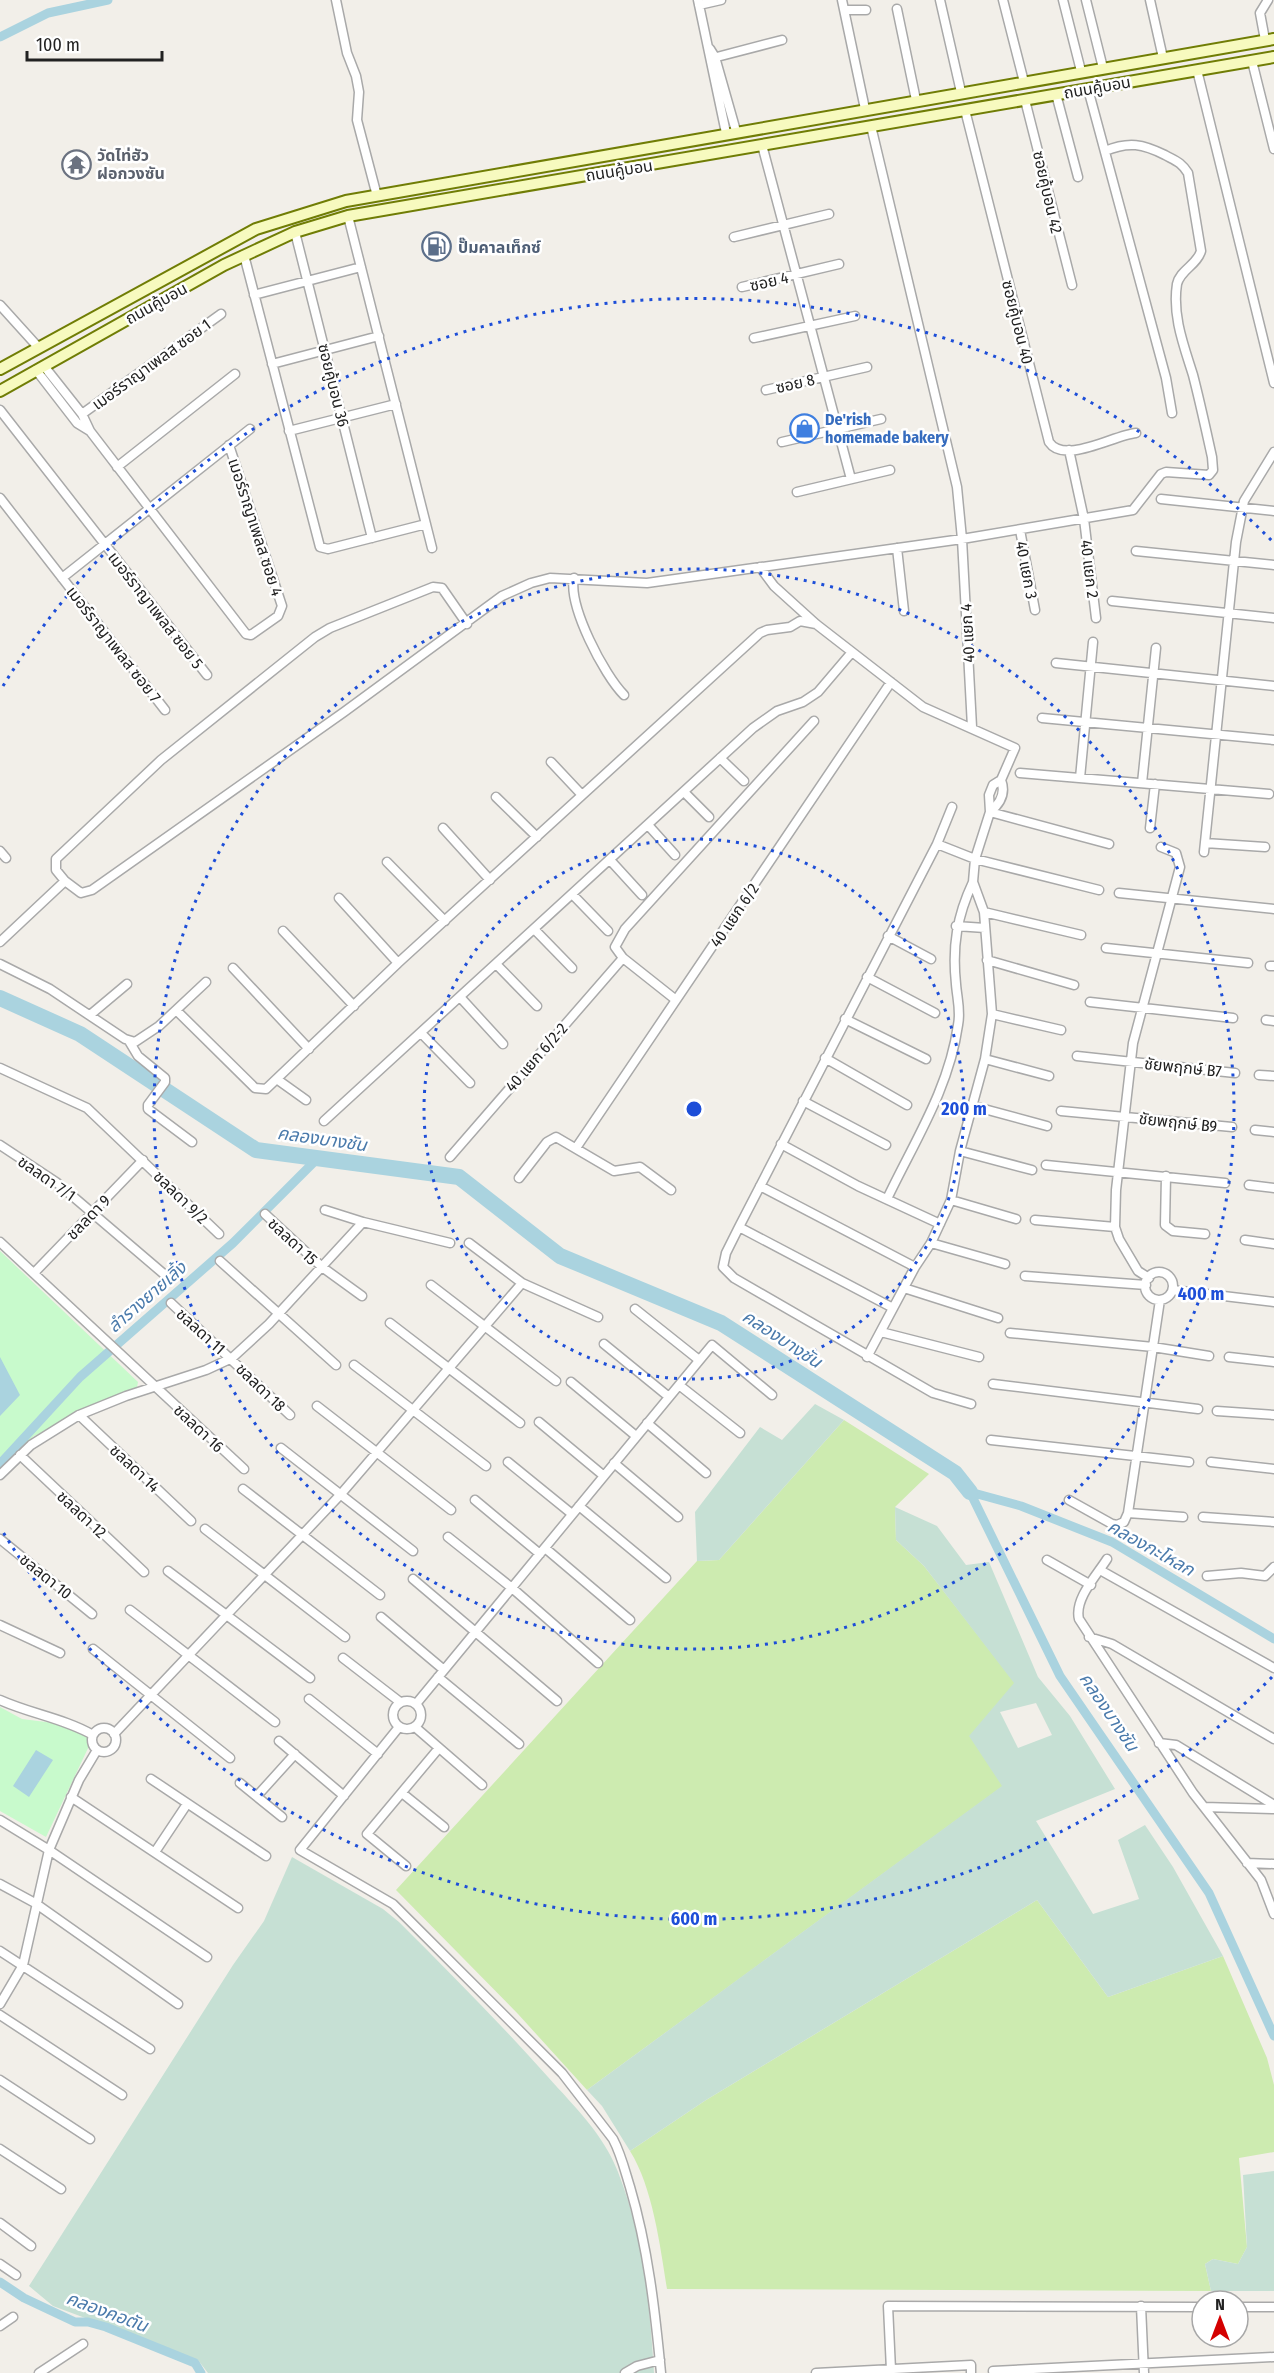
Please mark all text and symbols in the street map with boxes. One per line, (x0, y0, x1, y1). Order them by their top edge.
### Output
scale bar (27, 24, 162, 62)
text: 100 m (36, 34, 80, 56)
street label: ถนนคู้บอน (1062, 72, 1132, 103)
place label: วัดไท่ฮัว ฝอกวงซัน (97, 146, 165, 183)
temple icon: วัดไท่ฮัว ฝอกวงซัน (60, 148, 92, 180)
street label: ซอยคู้บอน 42 (1029, 149, 1066, 235)
street label: ถนนคู้บอน (584, 156, 654, 185)
fuel station icon: ปั๊มคาลเท็กซ์ (421, 231, 453, 263)
place label: ปั๊มคาลเท็กซ์ (458, 237, 541, 257)
street label: ซอย 4 (748, 268, 791, 295)
street label: ซอยคู้บอน 40 (998, 278, 1037, 366)
street label: ถนนคู้บอน (122, 279, 190, 328)
street label: เมอร์ราญาเพลส ซอย 1 (88, 315, 214, 414)
street label: ซอยคู้บอน 36 (314, 342, 353, 429)
street label: ซอย 8 (774, 370, 816, 397)
place label: De'rish homemade bakery (825, 410, 949, 447)
shop icon: De'rish homemade bakery (788, 412, 820, 444)
street label: เมอร์ราญาเพลส ซอย 4 (224, 456, 287, 599)
street label: 40 แยก 2 (1077, 539, 1102, 599)
street label: 40 แยก 3 (1012, 540, 1041, 601)
street label: เมอร์ราญาเพลส ซอย 5 (104, 548, 207, 673)
street label: เมอร์ราญาเพลส ซอย 7 (62, 582, 165, 707)
street label: 40 แยก 4 (956, 603, 979, 663)
street label: 40 แยก 6/2 (706, 880, 763, 951)
street label: 40 แยก 6/2-2 (501, 1019, 571, 1096)
street label: ชัยพฤกษ์ B7 (1143, 1054, 1223, 1081)
text: 200 m (940, 1098, 987, 1120)
centre of rings (684, 1099, 704, 1119)
street label: ชัยพฤกษ์ B9 (1138, 1109, 1218, 1136)
water label: คลองบางชัน (276, 1122, 369, 1156)
street label: ชลลดา 7/1 (14, 1152, 79, 1205)
street label: ชลลดา 9/2 (150, 1167, 212, 1228)
street label: ชลลดา 9 (62, 1191, 114, 1244)
street label: ชลลดา 15 (264, 1214, 321, 1269)
water label: ลำรางยายเลิ้ง (103, 1255, 192, 1337)
text: 400 m (1178, 1283, 1224, 1305)
street label: ชลลดา 11 (172, 1304, 229, 1358)
water label: คลองบางชัน (738, 1305, 827, 1373)
street label: ชลลดา 18 (232, 1359, 289, 1416)
street label: ชลลดา 16 (170, 1400, 228, 1456)
street label: ชลลดา 14 (106, 1441, 164, 1496)
street label: ชลลดา 12 (53, 1487, 110, 1542)
water label: คลองกะโหลก (1104, 1515, 1199, 1581)
street label: ชลลดา 10 (16, 1550, 76, 1603)
water label: คลองบางชัน (1075, 1668, 1144, 1756)
text: 600 m (671, 1908, 717, 1930)
water label: คลองคอตัน (63, 2287, 152, 2337)
north arrow (1190, 2289, 1250, 2349)
text: N (1215, 2295, 1225, 2314)

